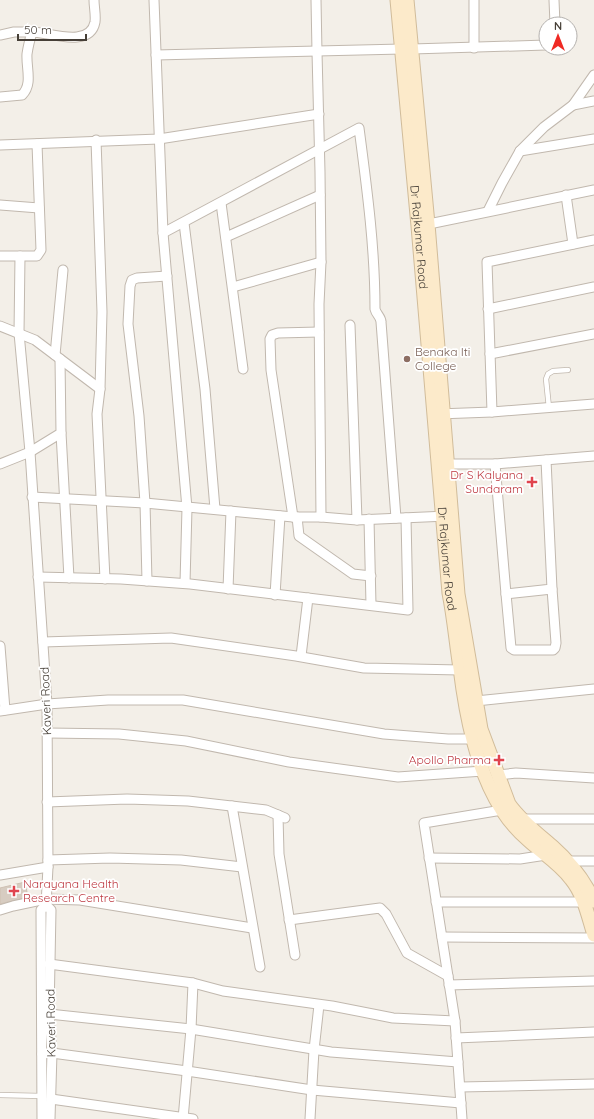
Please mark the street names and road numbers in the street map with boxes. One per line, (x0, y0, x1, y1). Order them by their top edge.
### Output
street label: Dr Rajkumar Road (407, 184, 431, 290)
street label: Dr Rajkumar Road (435, 506, 460, 612)
street label: Kaveri Road (37, 667, 54, 736)
street label: Kaveri Road (42, 989, 59, 1057)

